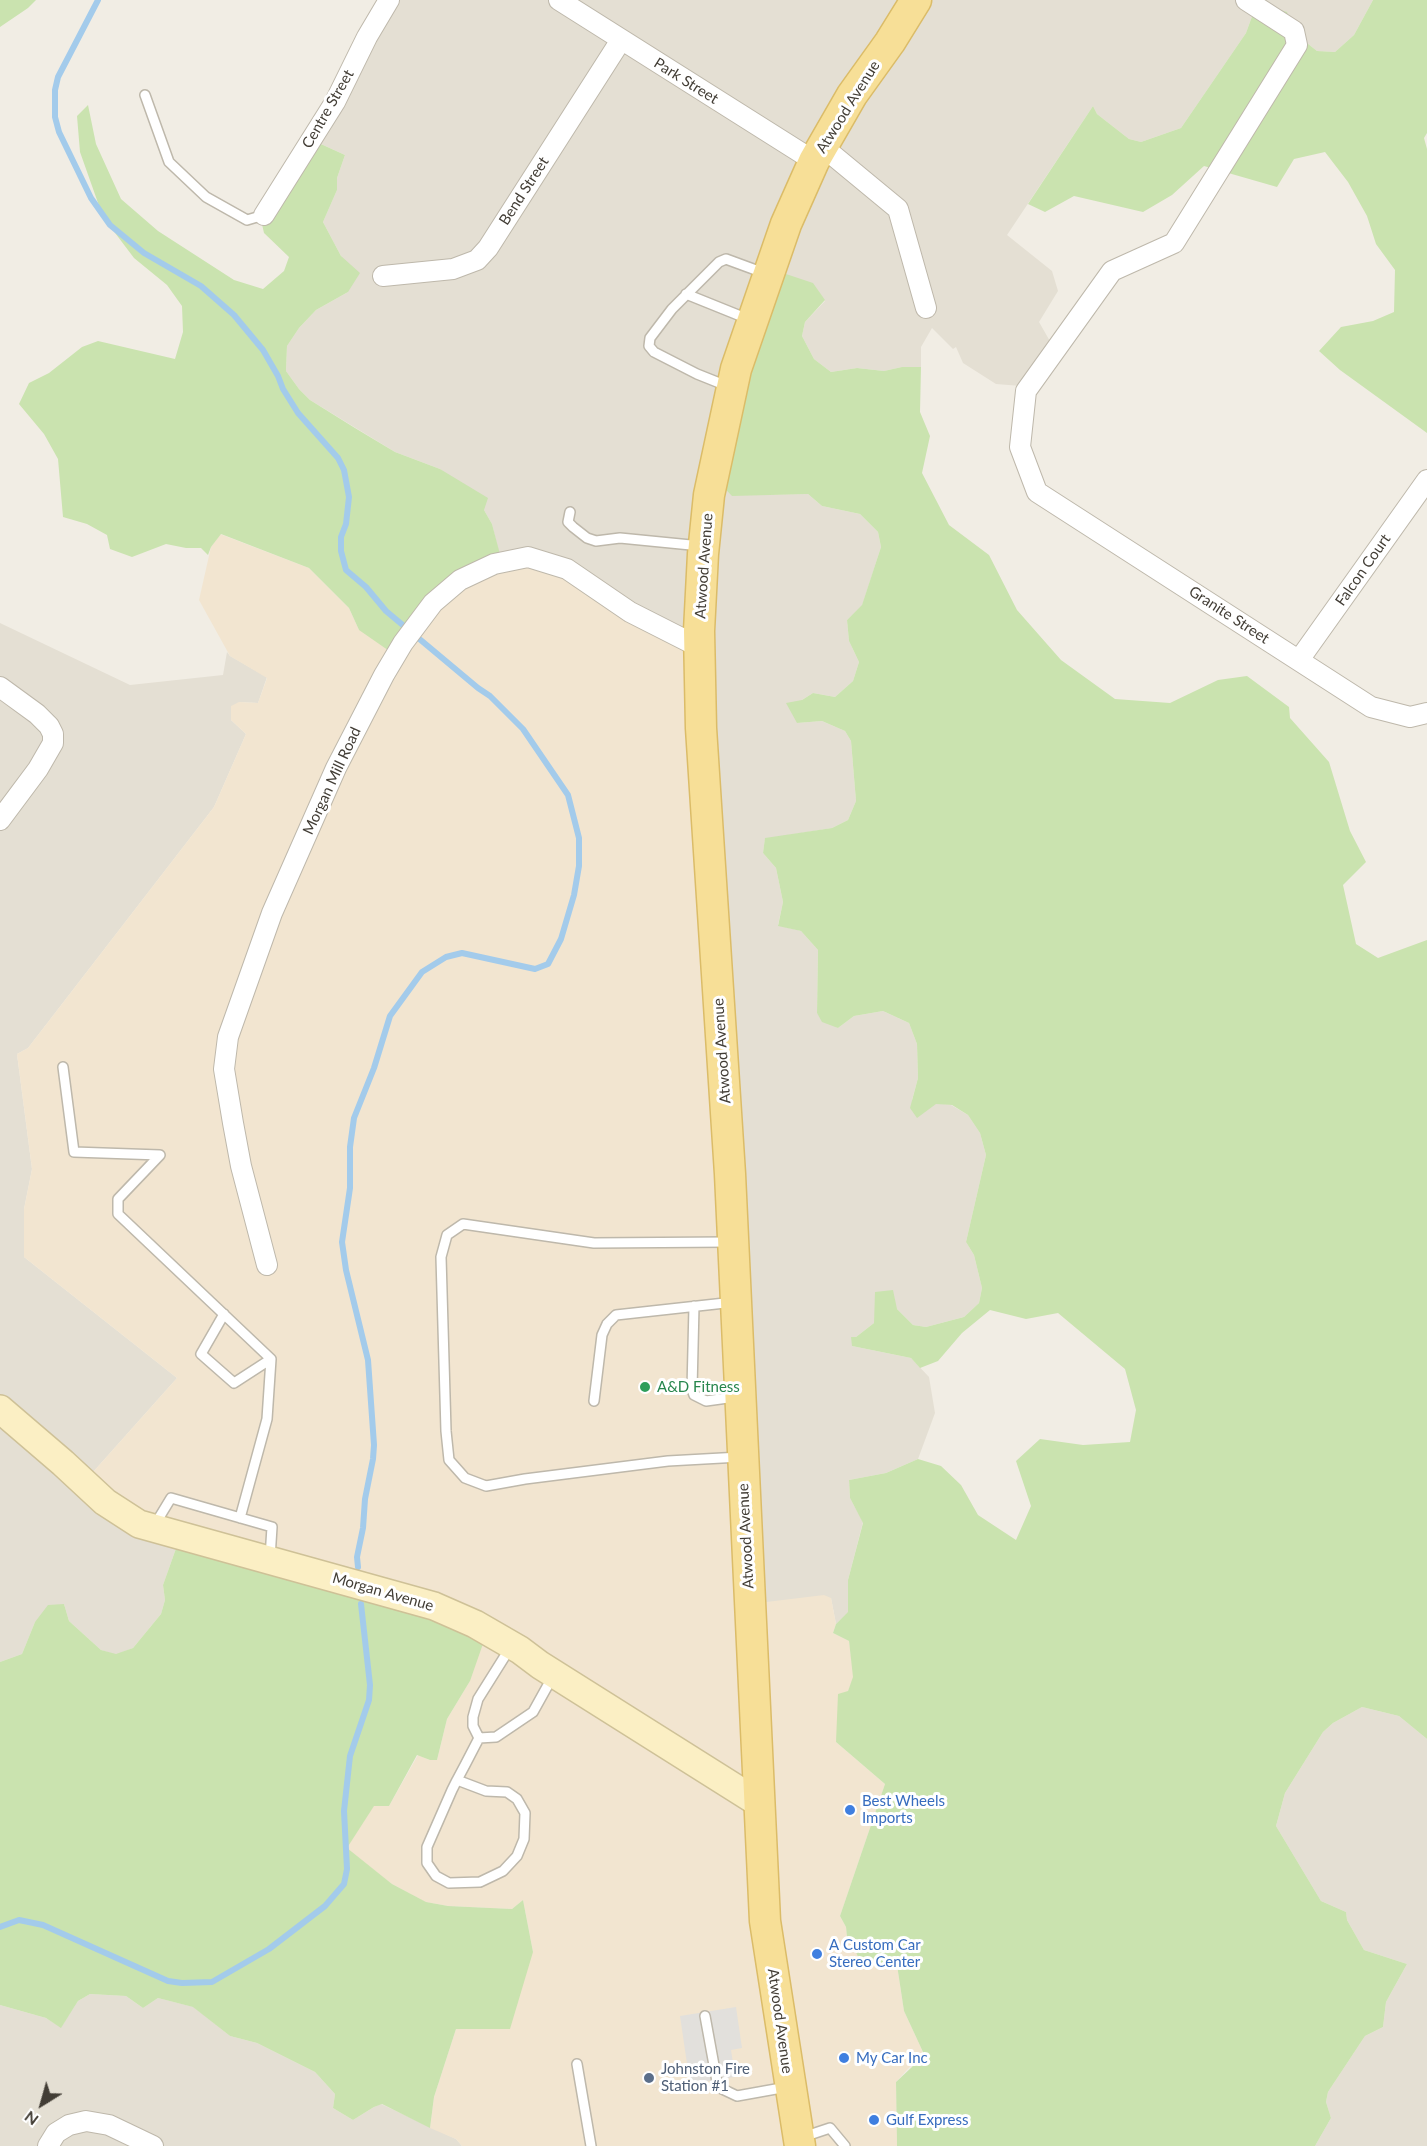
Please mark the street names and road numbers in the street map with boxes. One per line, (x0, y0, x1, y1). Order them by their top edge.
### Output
street label: Park Street (650, 54, 722, 108)
street label: Atwood Avenue (812, 57, 884, 157)
street label: Centre Street (298, 66, 358, 152)
street label: Bend Street (495, 154, 553, 228)
street label: Atwood Avenue (691, 513, 717, 619)
street label: Falcon Court (1332, 531, 1394, 609)
street label: Granite Street (1185, 582, 1273, 648)
street label: Morgan Mill Road (299, 724, 365, 838)
street label: Atwood Avenue (709, 998, 735, 1104)
street label: Atwood Avenue (734, 1483, 758, 1589)
street label: Morgan Avenue (330, 1569, 436, 1615)
street label: Atwood Avenue (764, 1967, 796, 2075)

